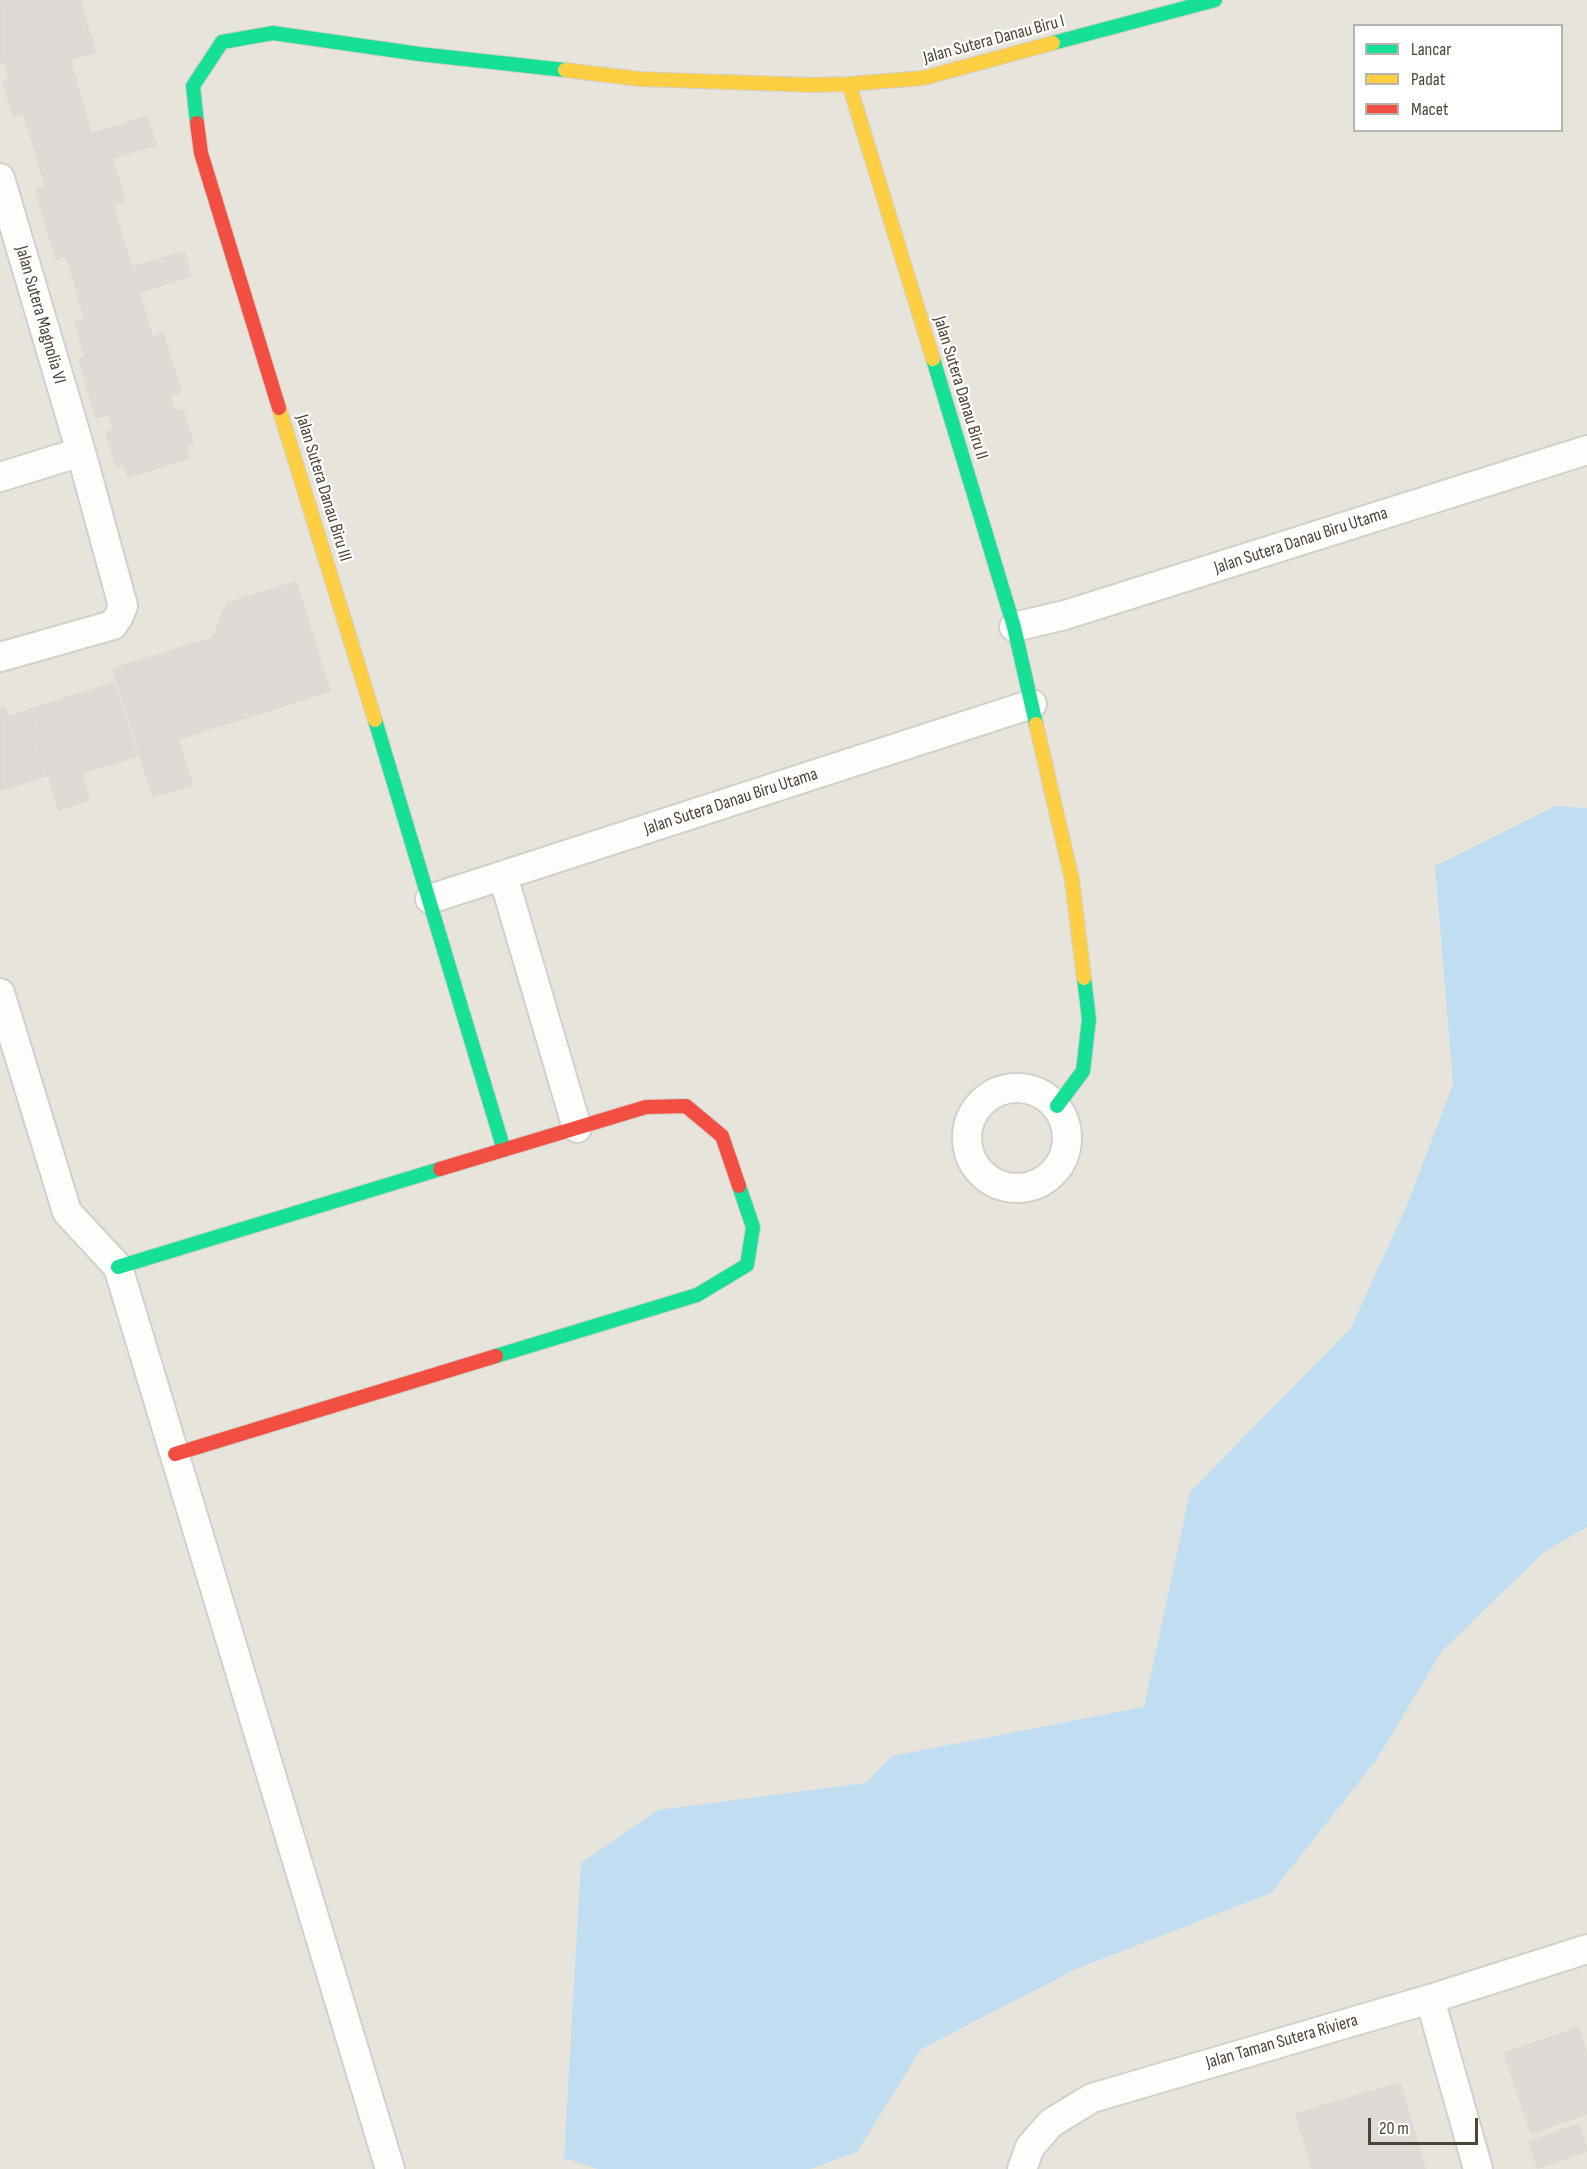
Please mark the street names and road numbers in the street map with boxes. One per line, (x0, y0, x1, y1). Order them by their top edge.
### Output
street label: Jalan Sutera Danau Biru I (921, 11, 1067, 69)
street label: Jalan Sutera Magnolia VI (10, 244, 70, 386)
street label: Jalan Sutera Danau Biru II (928, 314, 992, 462)
street label: Jalan Sutera Danau Biru III (290, 412, 356, 564)
street label: Jalan Sutera Danau Biru Utama (1211, 503, 1391, 579)
street label: Jalan Sutera Danau Biru Utama (641, 764, 821, 840)
street label: Jalan Taman Sutera Riviera (1204, 2010, 1360, 2074)

